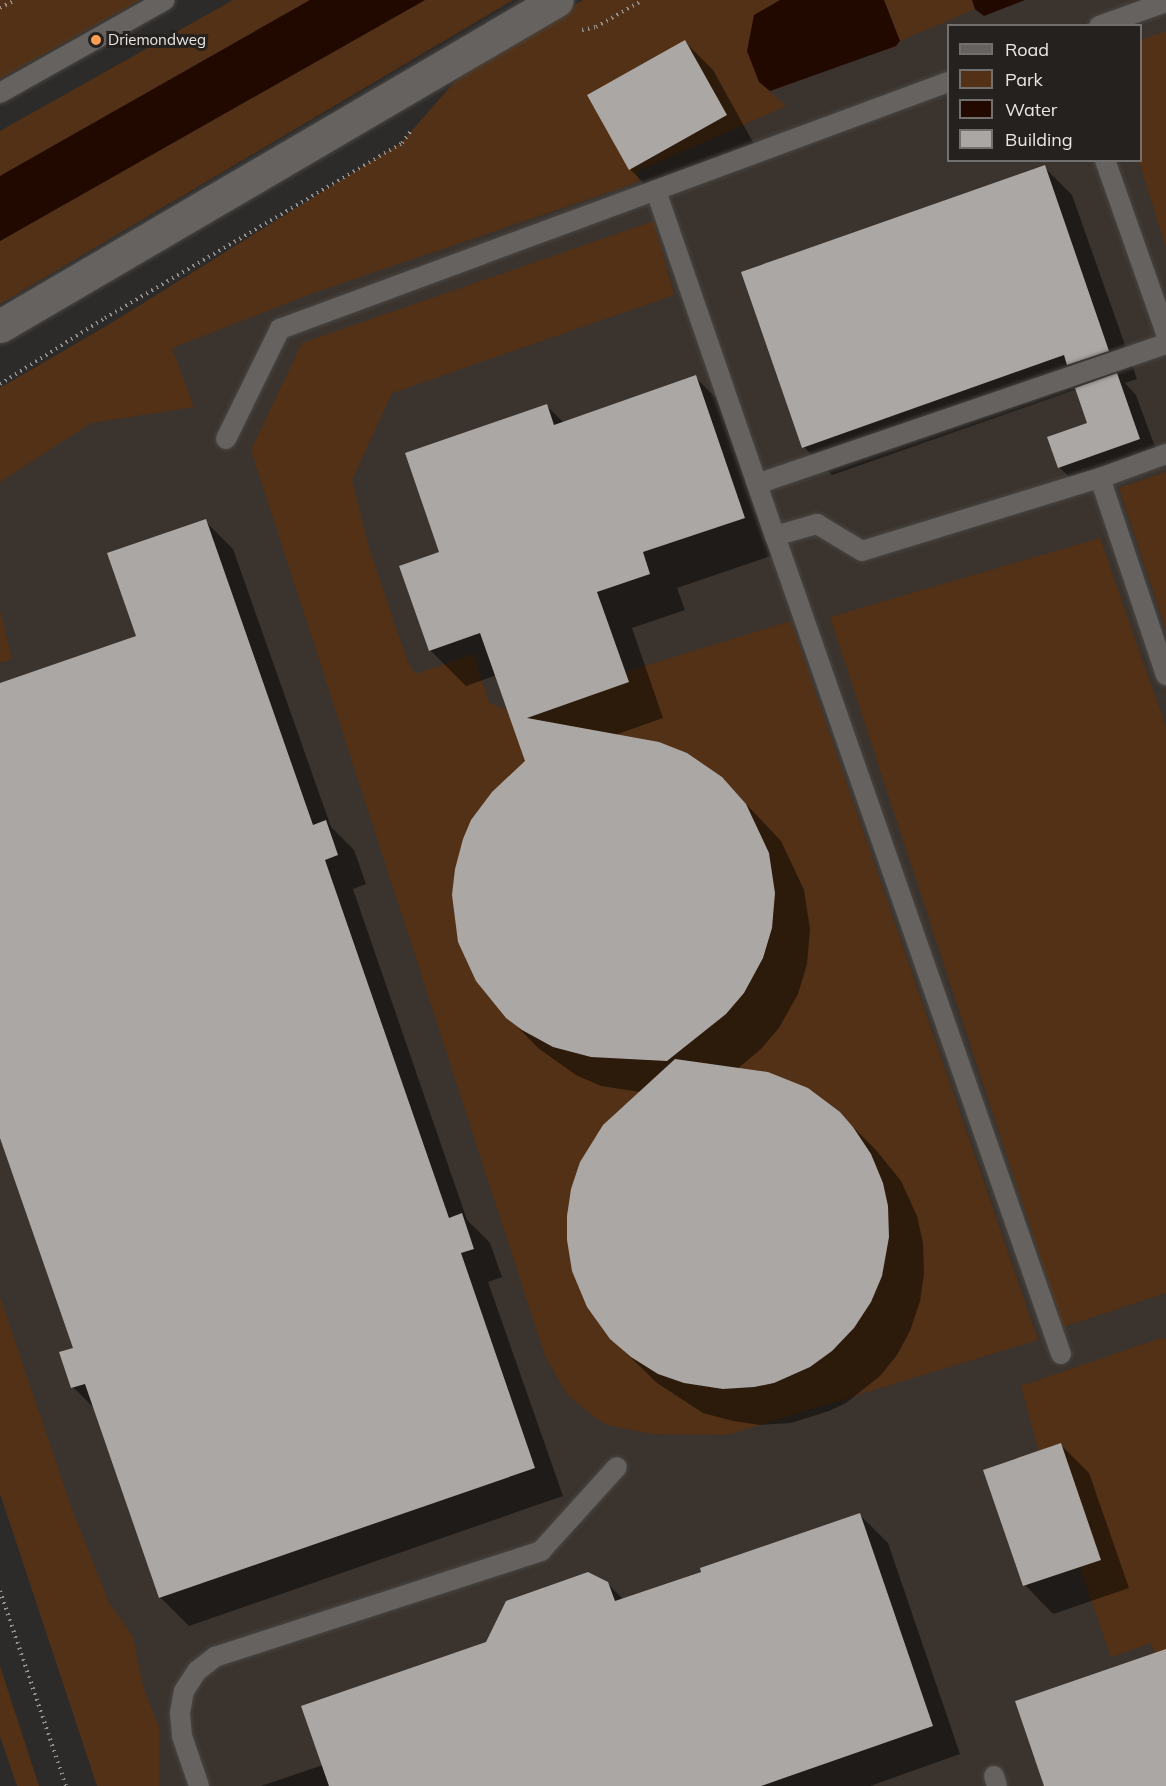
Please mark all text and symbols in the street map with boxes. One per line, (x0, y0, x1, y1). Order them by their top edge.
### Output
legend (947, 24, 1142, 162)
place label: Driemondweg (108, 31, 206, 49)
marker: Driemondweg (89, 33, 103, 47)
text: Road (1005, 38, 1049, 61)
text: Park (1005, 68, 1043, 91)
text: Water (1005, 98, 1057, 121)
text: Building (1005, 128, 1073, 151)

